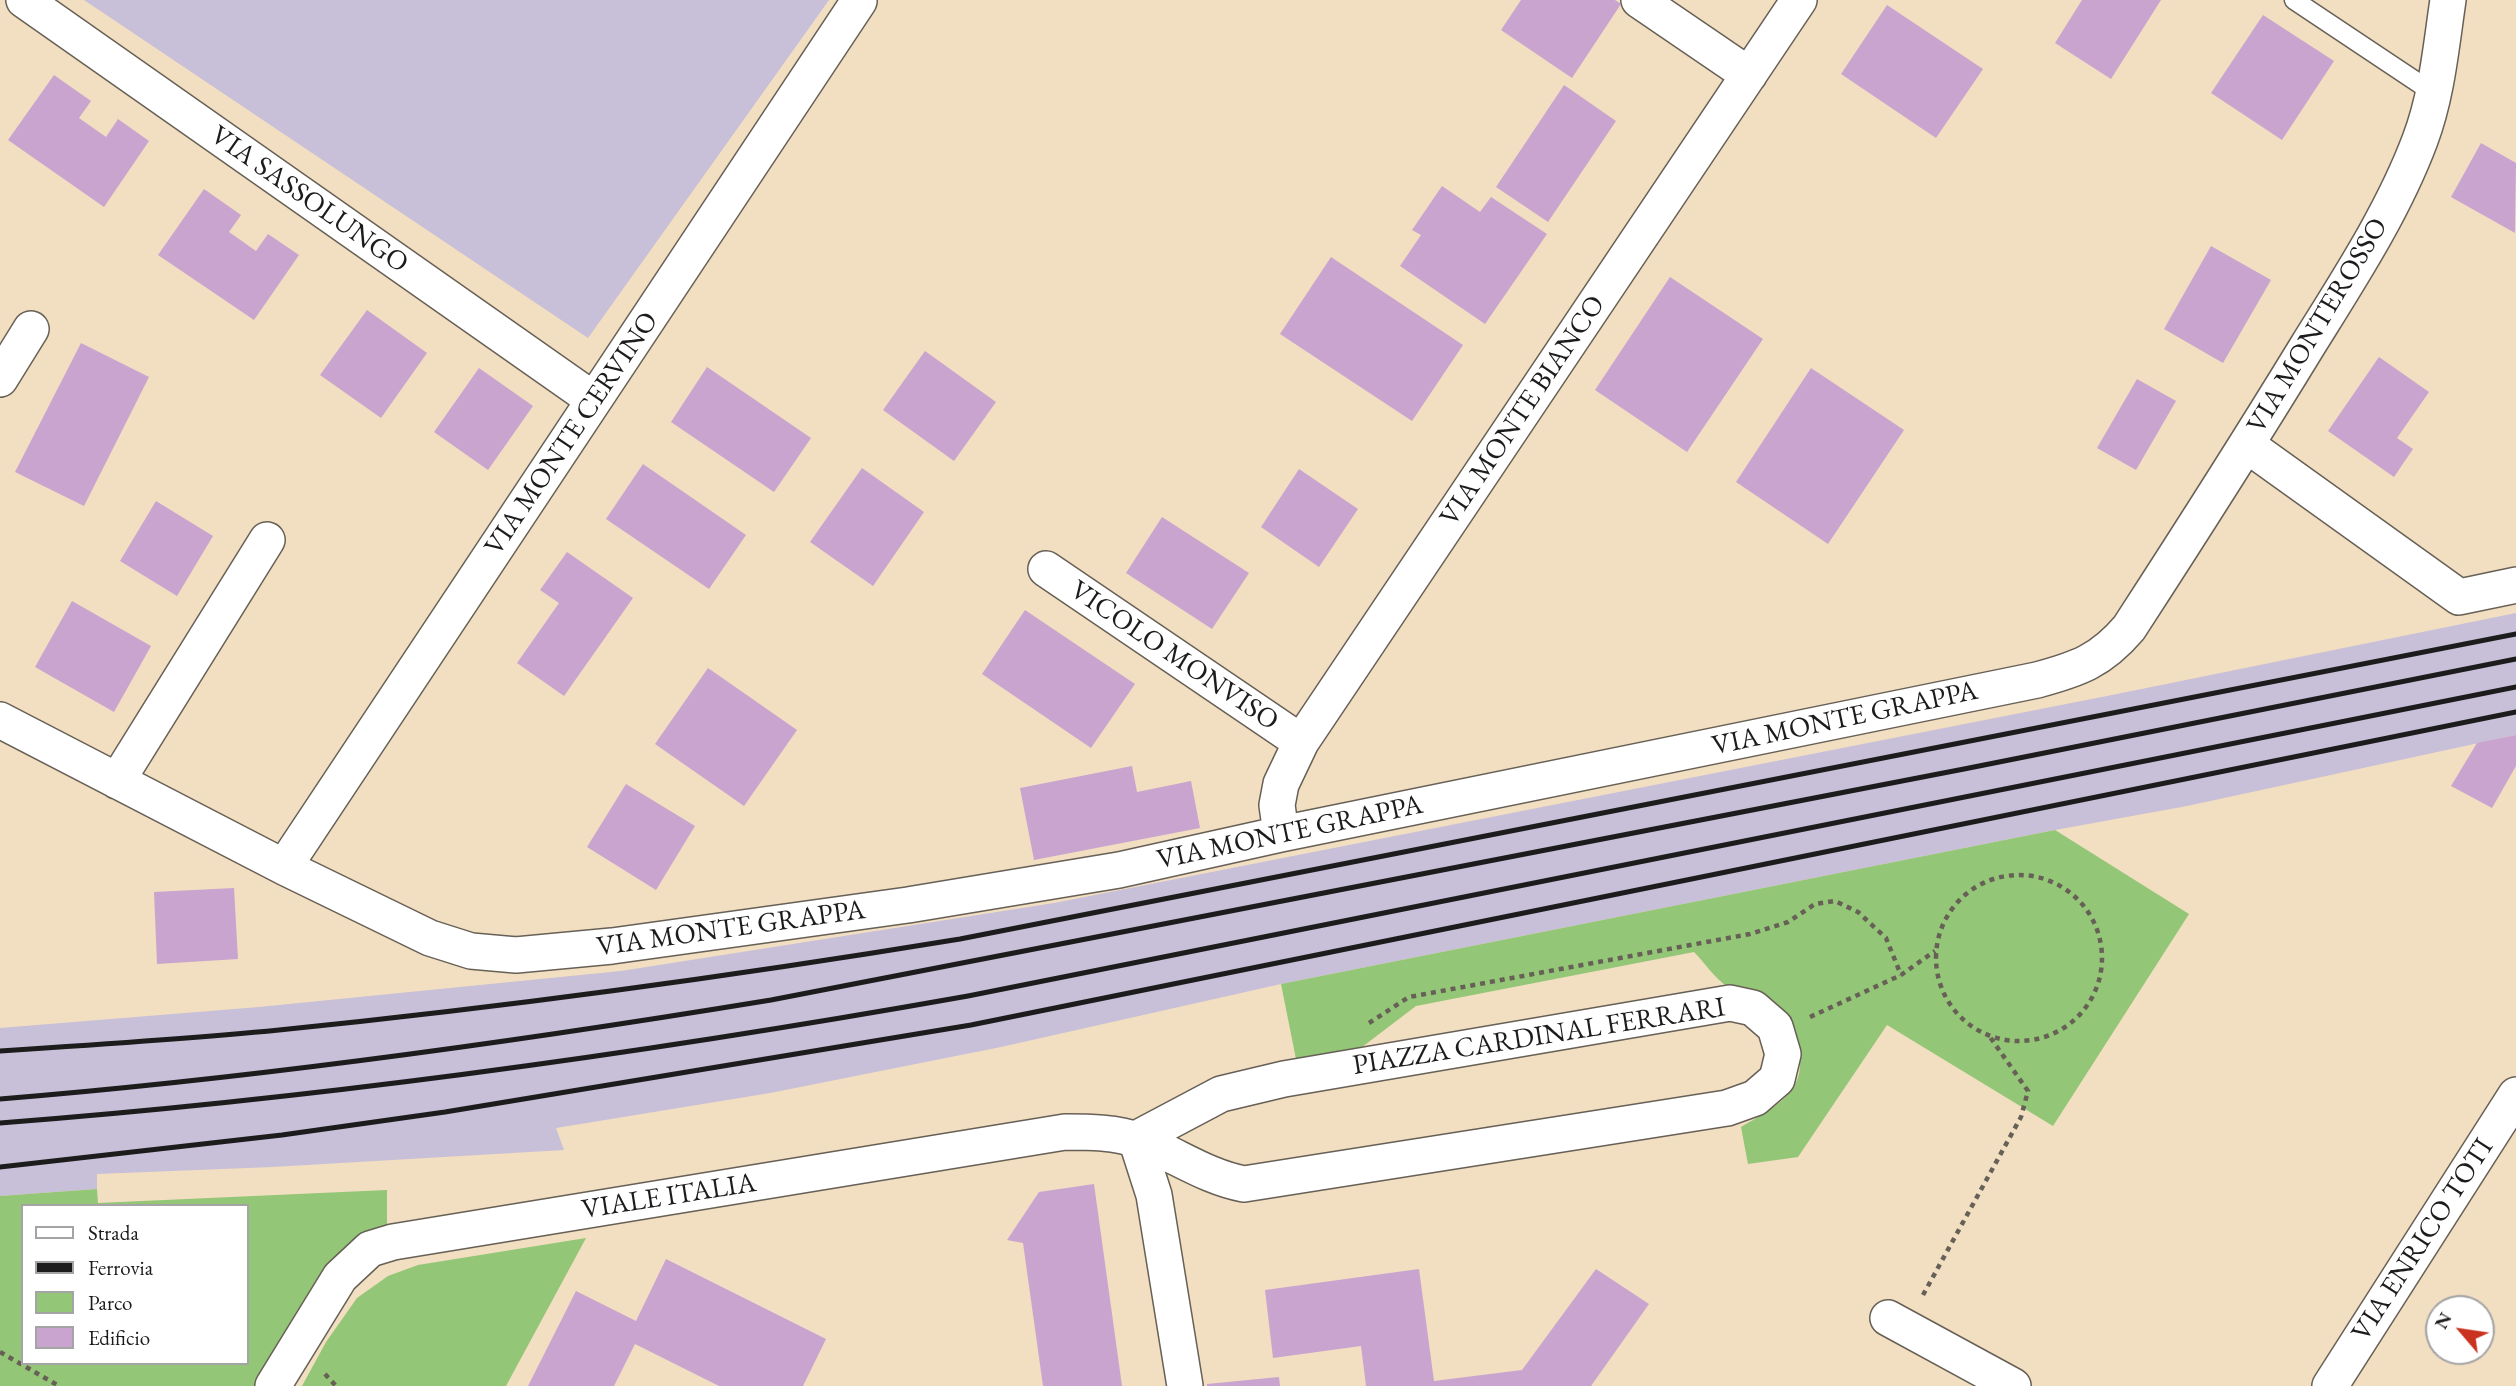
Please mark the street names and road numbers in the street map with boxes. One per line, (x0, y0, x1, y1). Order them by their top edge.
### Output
street label: VIA SASSOLUNGO (203, 119, 415, 281)
street label: VIA MONTEROSSO (2240, 212, 2396, 440)
street label: VIA MONTE BIANCO (1433, 289, 1613, 533)
street label: VIA MONTE CERVINO (478, 306, 666, 562)
street label: VICOLO MONVISO (1063, 574, 1285, 738)
street label: VIA MONTE GRAPPA (1709, 674, 1981, 764)
street label: VIA MONTE GRAPPA (1154, 788, 1426, 878)
street label: VIA MONTE GRAPPA (595, 894, 867, 964)
street label: PIAZZA CARDINAL FERRARI (1350, 991, 1728, 1083)
street label: VIA ENRICO TOTI (2345, 1132, 2501, 1348)
street label: VIALE ITALIA (579, 1167, 759, 1227)

